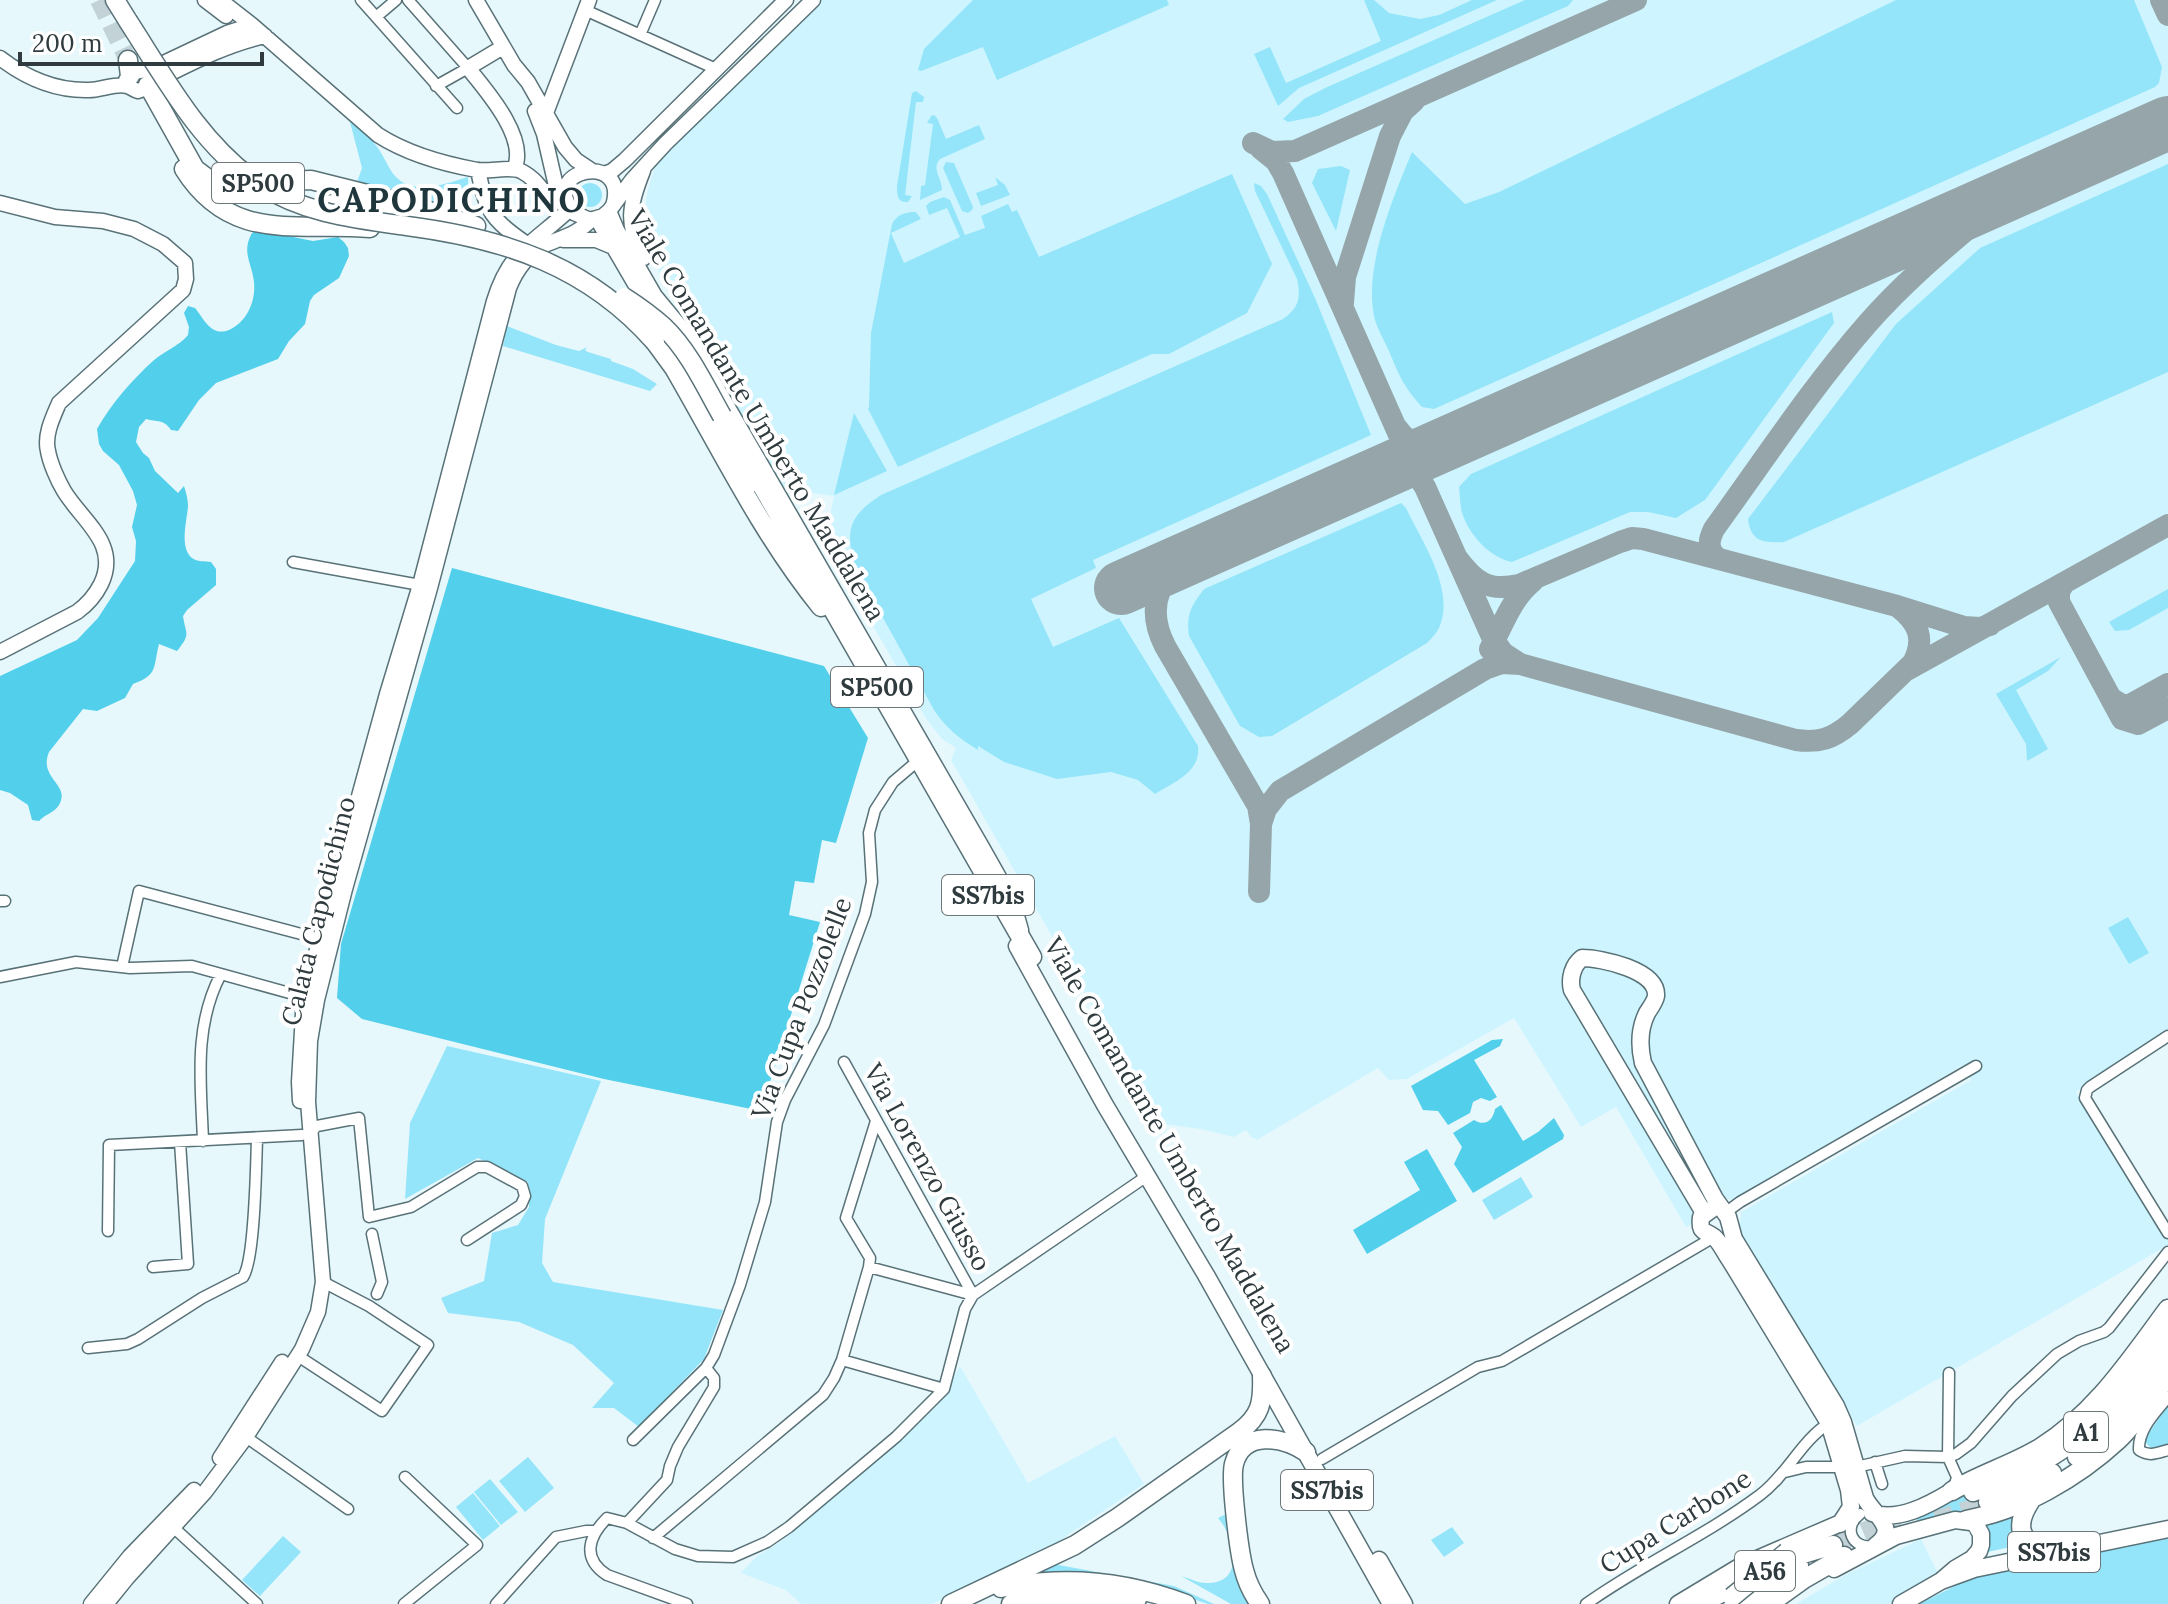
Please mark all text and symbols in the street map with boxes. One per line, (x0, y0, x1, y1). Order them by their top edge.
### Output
scale bar (20, 16, 262, 66)
text: 200 m (32, 28, 102, 59)
road number: SP500 (212, 163, 304, 203)
district label: CAPODICHINO (317, 178, 587, 221)
street label: Viale Comandante Umberto Maddalena (620, 202, 893, 627)
road number: SP500 (831, 667, 923, 707)
street label: Calata Capodichino (274, 793, 362, 1029)
road number: SS7bis (942, 875, 1034, 915)
street label: Via Cupa Pozzolelle (743, 892, 859, 1125)
street label: Viale Comandante Umberto Maddalena (1037, 930, 1303, 1359)
street label: Via Lorenzo Giusso (857, 1056, 999, 1277)
road number: A1 (2064, 1412, 2108, 1452)
street label: Cupa Carbone (1593, 1461, 1757, 1581)
road number: SS7bis (1281, 1470, 1373, 1510)
road number: SS7bis (2008, 1532, 2100, 1572)
road number: A56 (1735, 1551, 1795, 1591)

